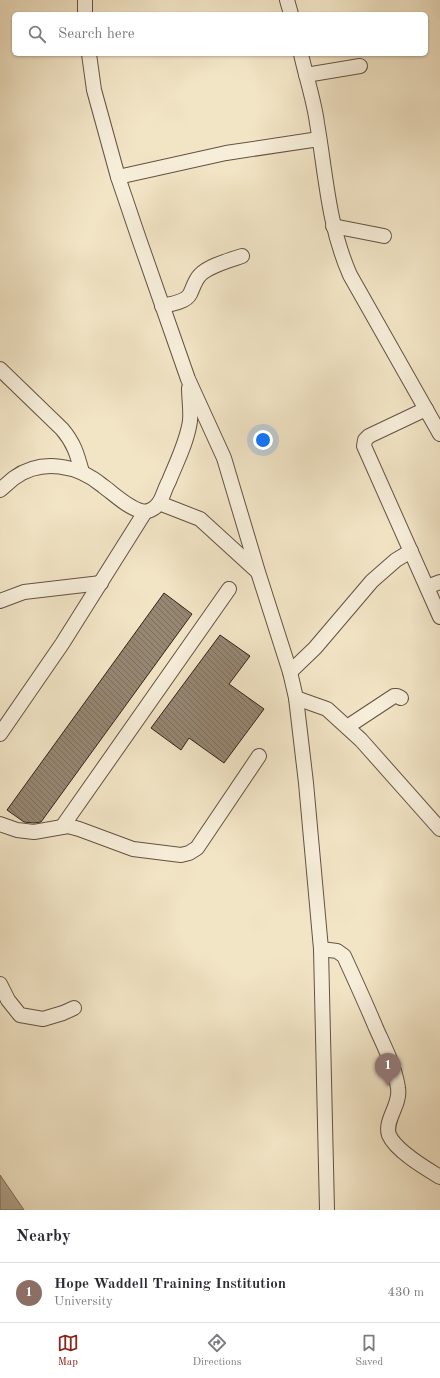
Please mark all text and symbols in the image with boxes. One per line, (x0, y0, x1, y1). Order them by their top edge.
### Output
search box (12, 12, 428, 56)
icon: search (26, 23, 48, 45)
text: Search here (58, 27, 135, 42)
your location (253, 430, 273, 450)
pin: 1 (375, 1053, 401, 1086)
text: Nearby (16, 1228, 71, 1245)
text: Hope Waddell Training Institution (54, 1277, 286, 1292)
text: 1 (25, 1286, 33, 1299)
text: 430 m (387, 1286, 424, 1299)
text: University (54, 1295, 113, 1308)
tab: Map (57, 1332, 79, 1370)
tab: Directions (193, 1332, 241, 1370)
tab: Saved (355, 1332, 383, 1370)

